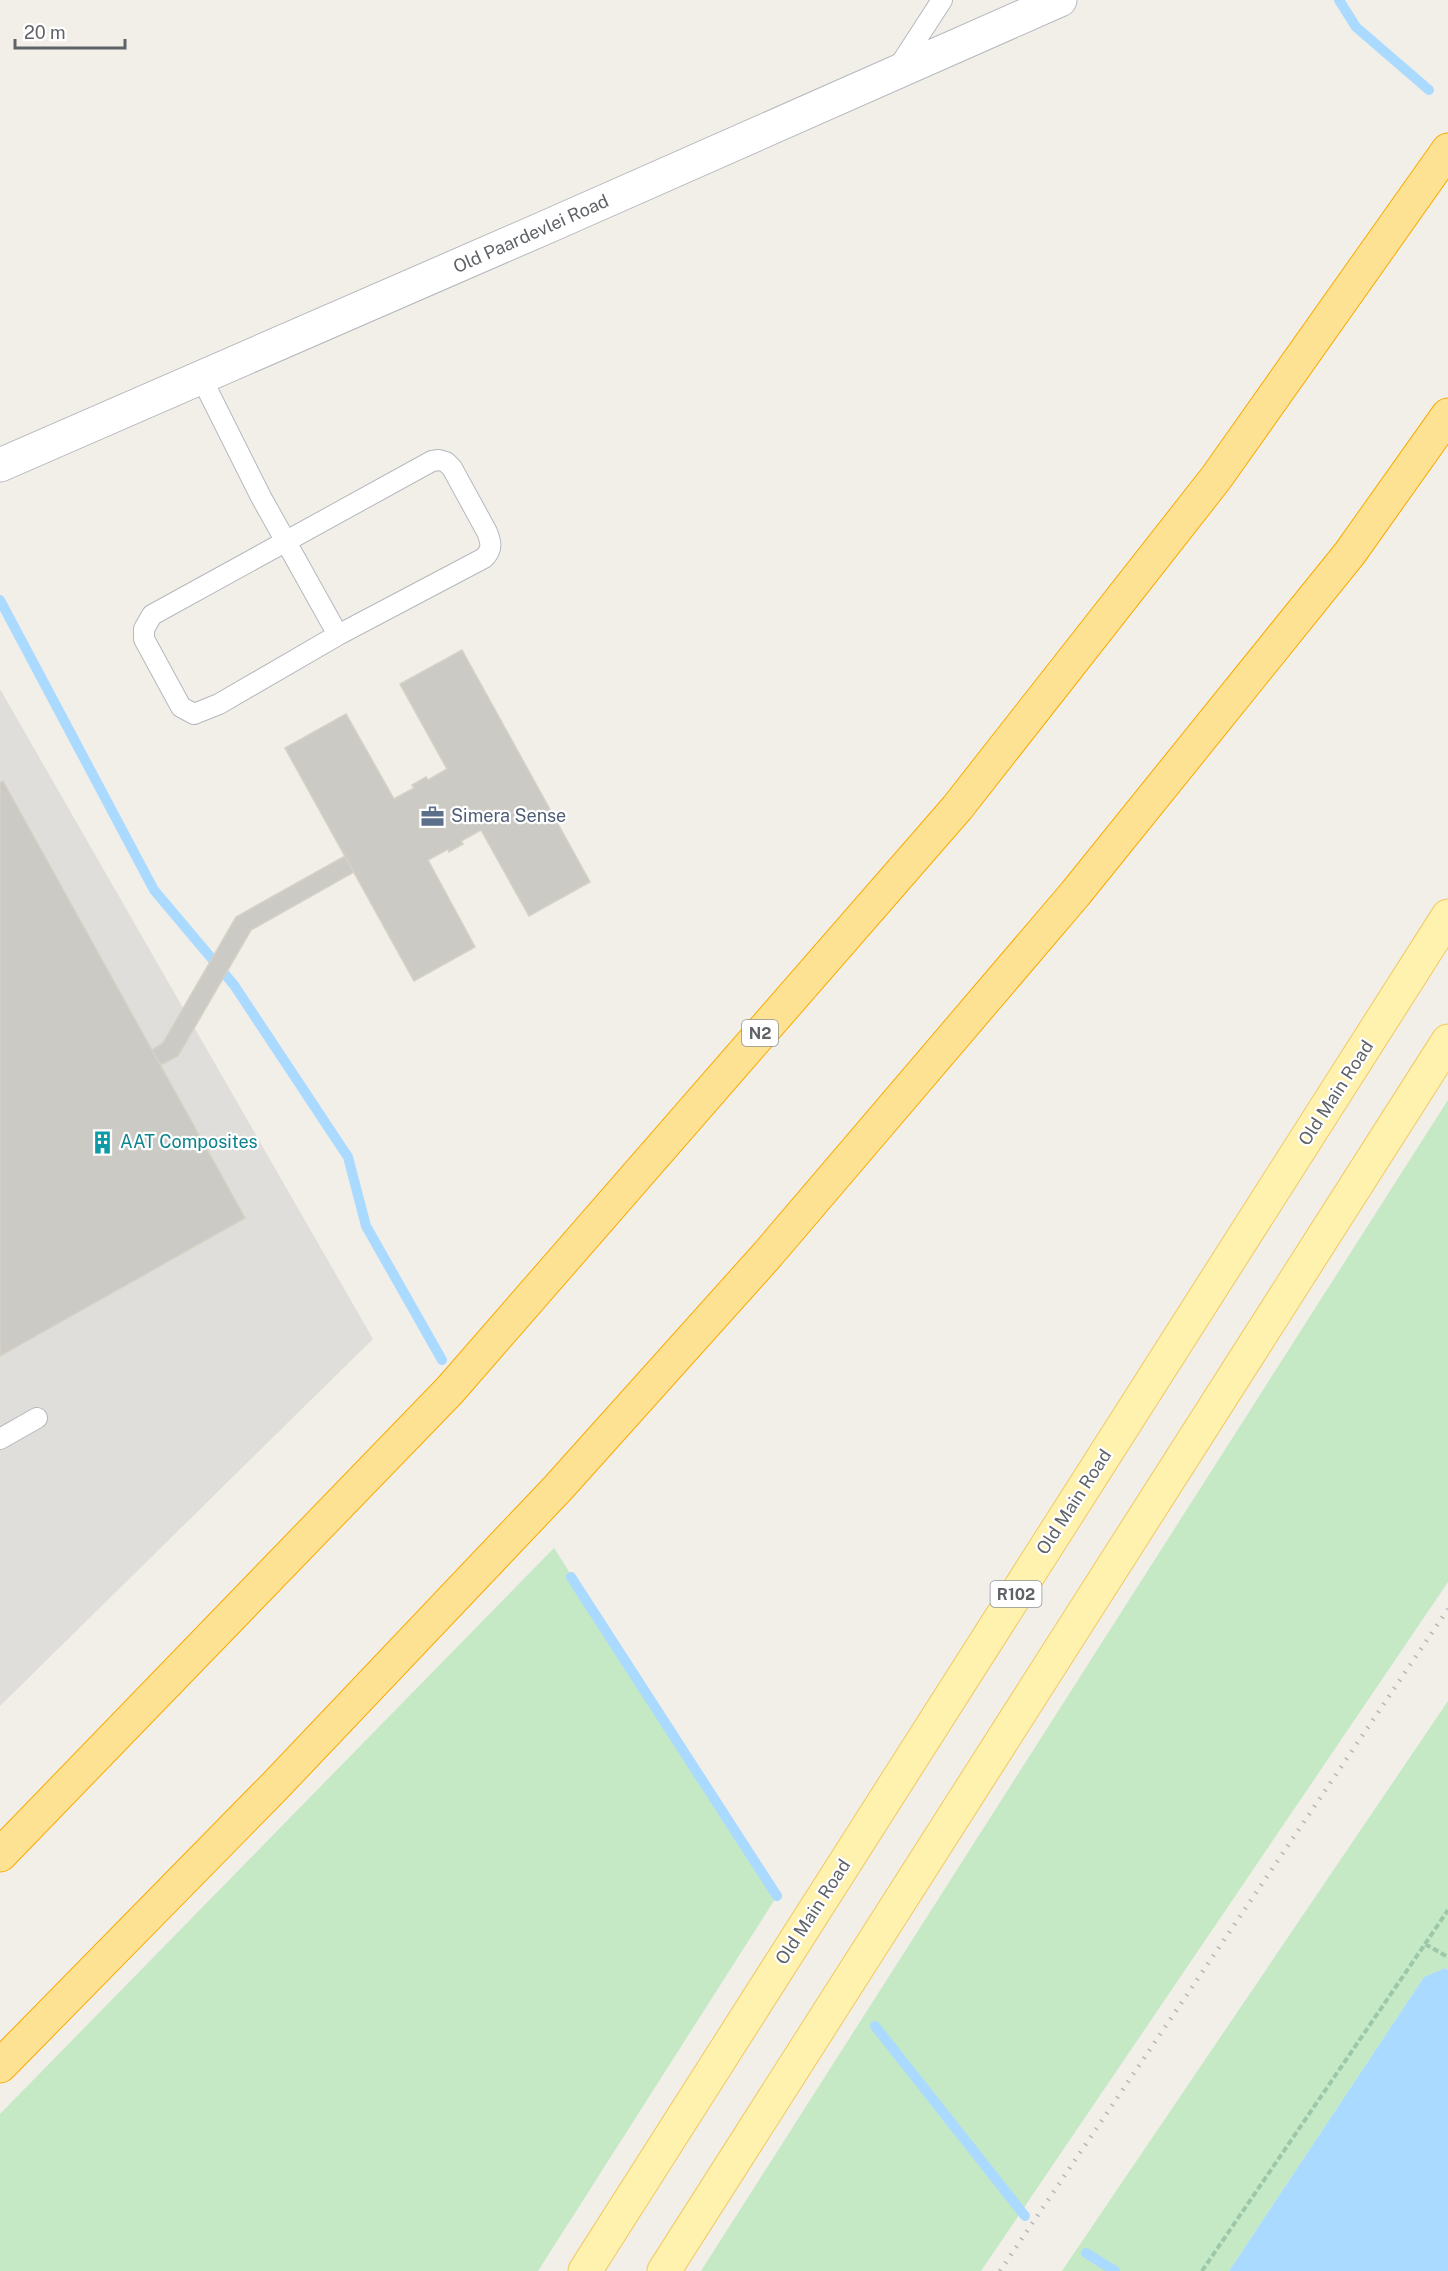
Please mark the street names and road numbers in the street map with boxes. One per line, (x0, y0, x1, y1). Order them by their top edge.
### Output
street label: Old Paardevlei Road (450, 190, 612, 277)
road number: N2 (742, 1020, 778, 1046)
street label: Old Main Road (1294, 1036, 1377, 1149)
street label: Old Main Road (1032, 1445, 1115, 1558)
road number: R102 (990, 1581, 1042, 1607)
street label: Old Main Road (771, 1855, 854, 1968)

